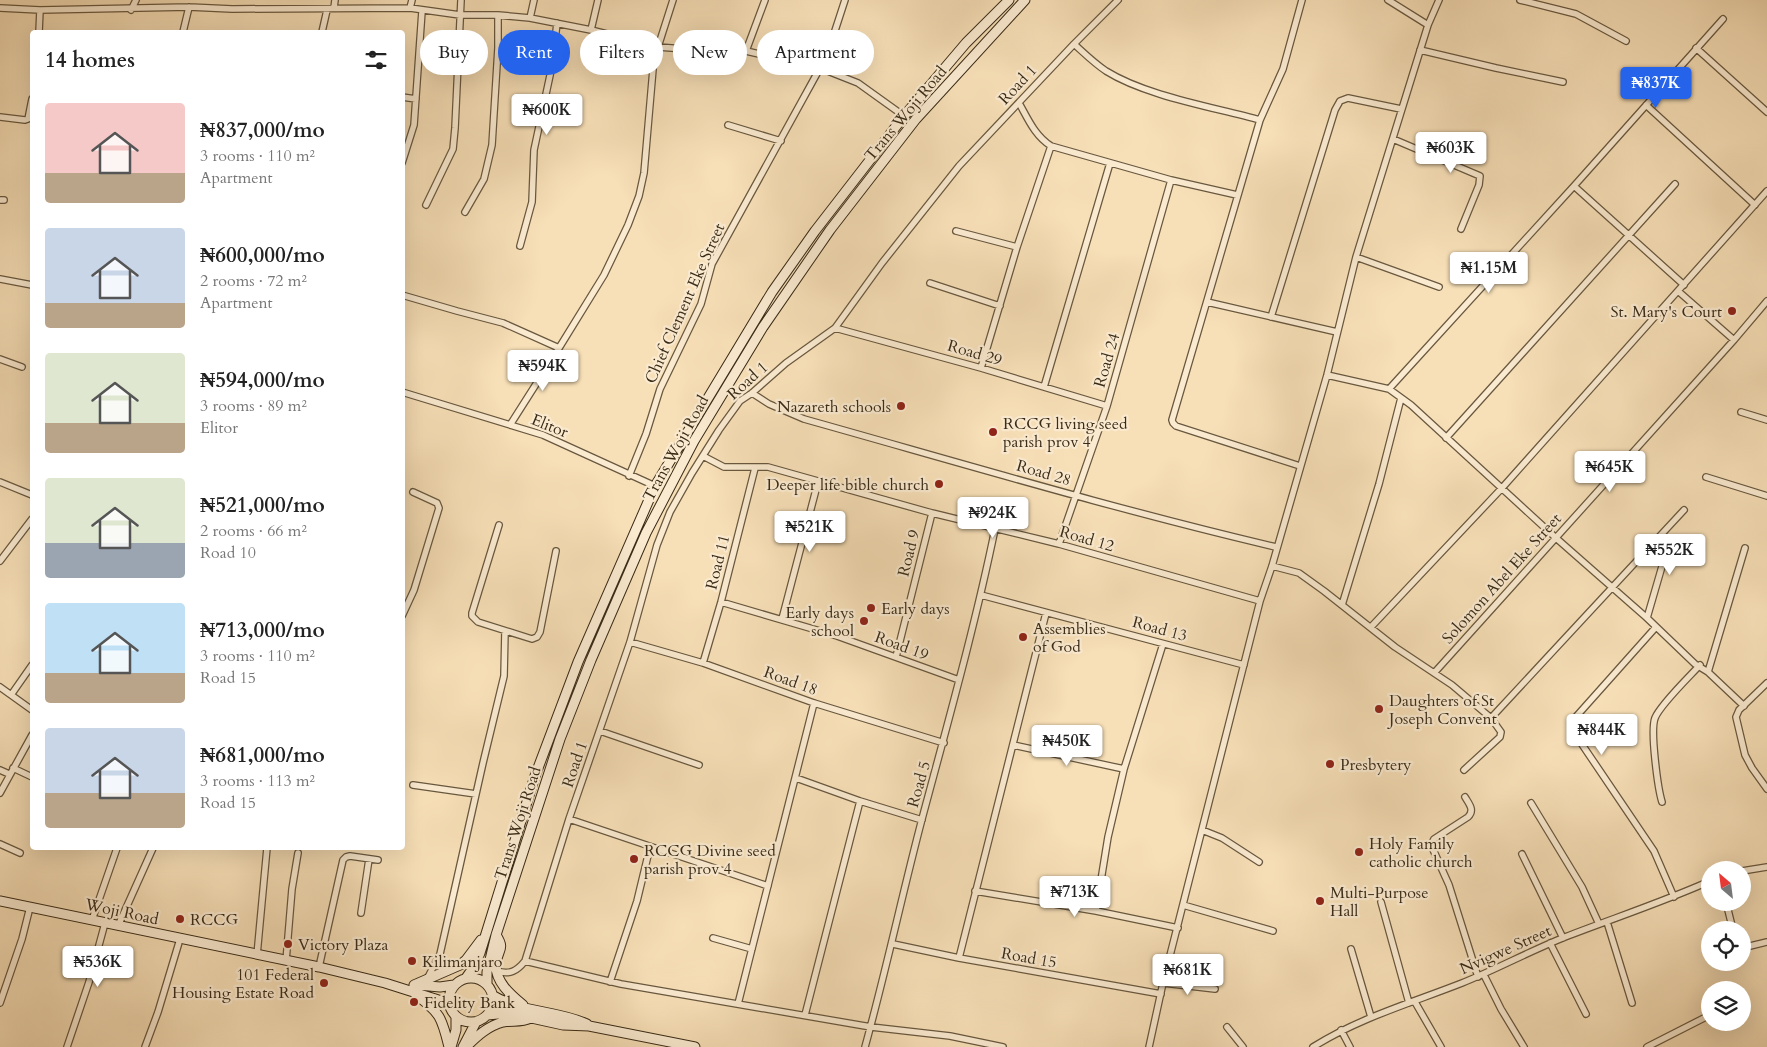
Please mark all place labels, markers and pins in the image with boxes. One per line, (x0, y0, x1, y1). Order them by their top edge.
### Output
pin: ₦837K (1621, 66, 1691, 109)
pin: ₦600K (512, 94, 582, 136)
pin: ₦603K (1416, 132, 1486, 174)
pin: ₦1.15M (1448, 252, 1530, 294)
place label: St. Mary's Court (1610, 301, 1722, 323)
marker: St. Mary's Court (1726, 305, 1738, 317)
pin: ₦594K (508, 350, 578, 392)
place label: Nazareth schools (777, 396, 891, 418)
marker: Nazareth schools (895, 400, 907, 412)
place label: RCCG living seed parish prov 4 (1003, 413, 1128, 453)
marker: RCCG living seed parish prov 4 (987, 426, 999, 438)
pin: ₦645K (1575, 450, 1645, 493)
place label: Deeper life bible church (766, 474, 929, 496)
marker: Deeper life bible church (933, 478, 945, 490)
pin: ₦924K (958, 496, 1028, 539)
pin: ₦521K (775, 510, 845, 553)
pin: ₦552K (1635, 534, 1705, 576)
place label: Early days (881, 598, 950, 620)
place label: Early days school (785, 602, 854, 642)
marker: Early days (865, 602, 877, 614)
marker: Early days school (858, 615, 870, 627)
place label: Assemblies of God (1033, 618, 1106, 658)
marker: Assemblies of God (1017, 631, 1029, 643)
place label: Daughters of St Joseph Convent (1387, 690, 1497, 730)
marker: Daughters of St Joseph Convent (1373, 703, 1385, 715)
pin: ₦844K (1567, 714, 1637, 756)
pin: ₦450K (1032, 724, 1102, 767)
place label: Presbytery (1340, 754, 1412, 776)
marker: Presbytery (1324, 758, 1336, 770)
place label: Holy Family catholic church (1369, 833, 1473, 873)
place label: RCCG Divine seed parish prov 4 (644, 840, 776, 880)
marker: Holy Family catholic church (1353, 846, 1365, 858)
marker: RCCG Divine seed parish prov 4 (628, 853, 640, 865)
pin: ₦713K (1040, 876, 1110, 918)
place label: Multi-Purpose Hall (1330, 882, 1428, 922)
marker: Multi-Purpose Hall (1314, 895, 1326, 907)
place label: RCCG (190, 909, 239, 931)
marker: RCCG (174, 913, 186, 925)
place label: Victory Plaza (298, 934, 388, 956)
marker: Victory Plaza (282, 938, 294, 950)
pin: ₦536K (63, 946, 133, 988)
place label: Kilimanjaro (422, 951, 503, 973)
pin: ₦681K (1153, 954, 1223, 996)
marker: Kilimanjaro (406, 955, 418, 967)
place label: 101 Federal Housing Estate Road (172, 964, 314, 1004)
marker: 101 Federal Housing Estate Road (318, 977, 330, 989)
place label: Fidelity Bank (424, 992, 516, 1014)
marker: Fidelity Bank (408, 996, 420, 1008)

